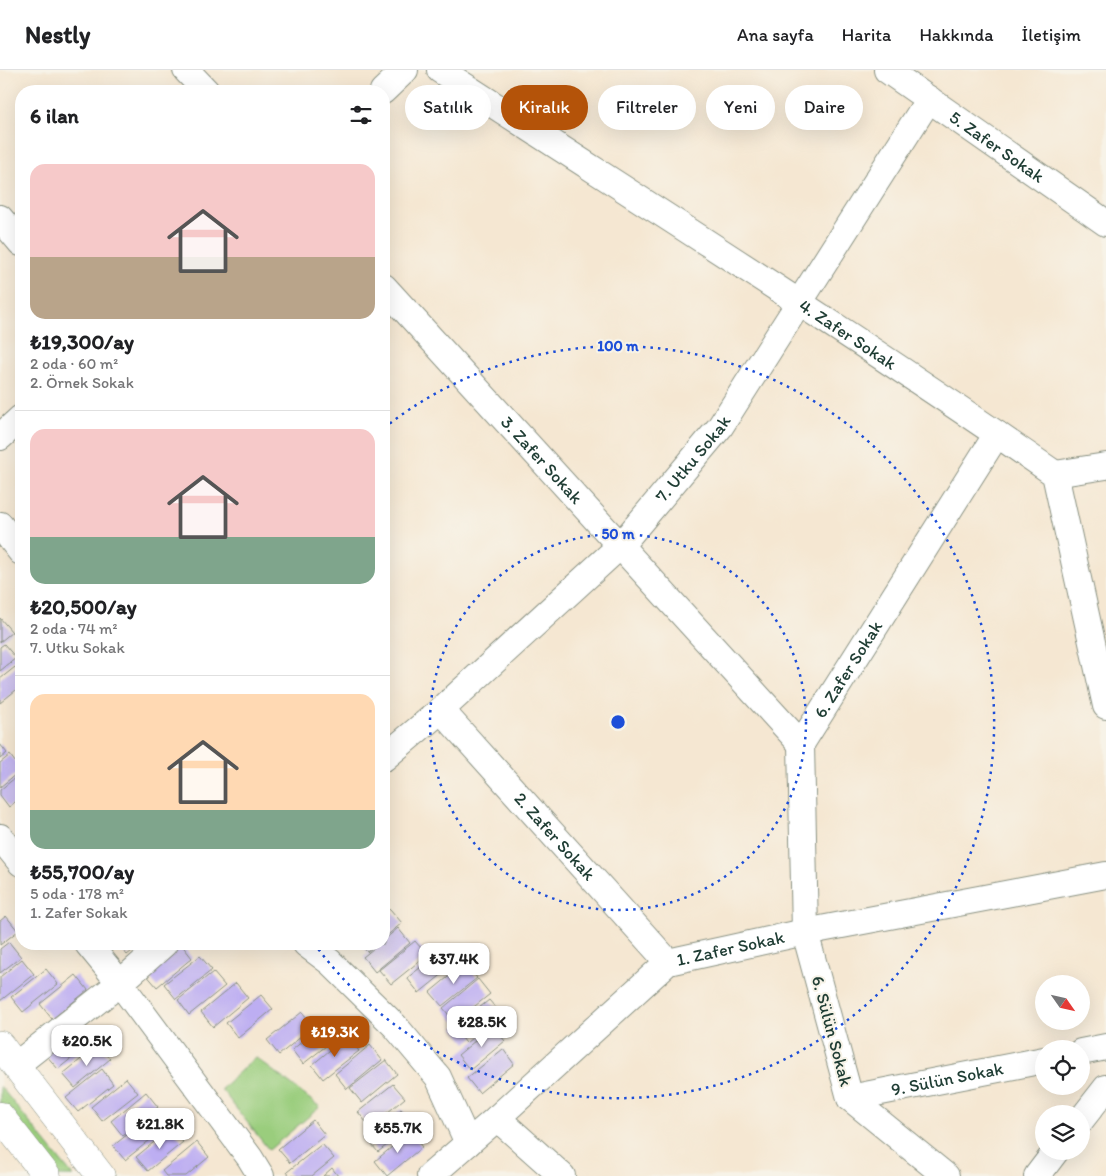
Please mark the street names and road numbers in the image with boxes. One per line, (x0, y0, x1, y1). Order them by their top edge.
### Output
street label: 5. Zafer Sokak (945, 106, 1049, 188)
street label: 4. Zafer Sokak (795, 294, 901, 375)
street label: 3. Zafer Sokak (496, 411, 588, 509)
street label: 7. Utku Sokak (650, 411, 736, 507)
street label: 6. Zafer Sokak (809, 616, 888, 722)
street label: 2. Zafer Sokak (509, 788, 601, 885)
street label: 1. Zafer Sokak (674, 926, 787, 971)
street label: 6. Sülün Sokak (807, 973, 858, 1089)
street label: 9. Sülün Sokak (889, 1057, 1006, 1101)

